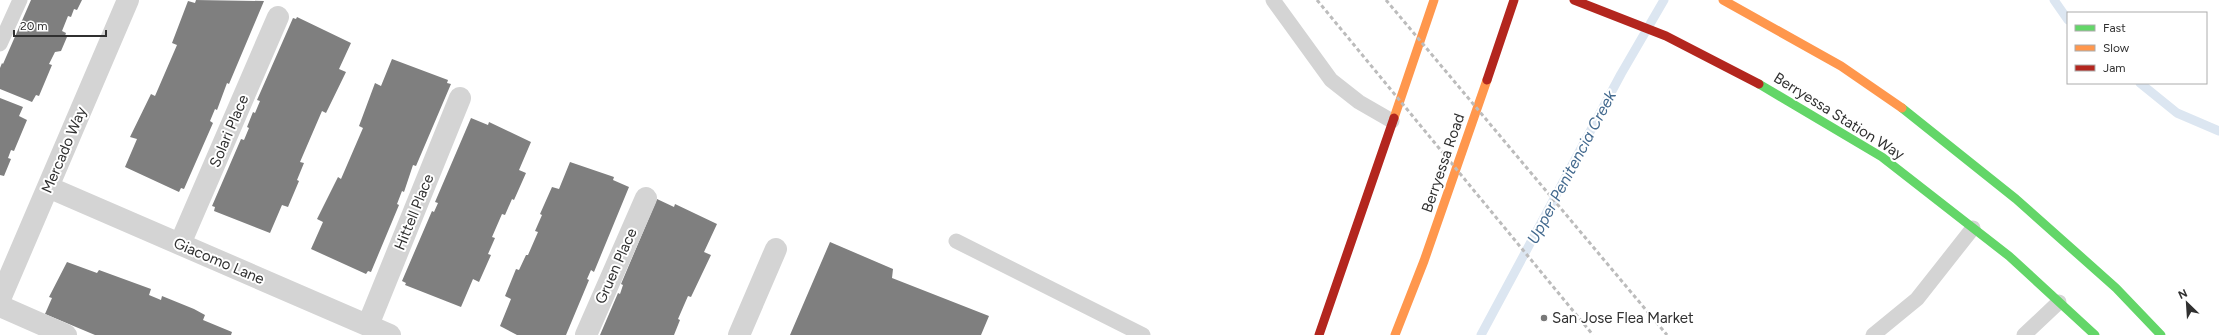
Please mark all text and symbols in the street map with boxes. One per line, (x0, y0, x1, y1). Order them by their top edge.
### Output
scale bar (14, 12, 106, 38)
legend (2067, 12, 2207, 84)
text: 20 m (20, 19, 48, 33)
text: Fast (2103, 21, 2126, 35)
text: Slow (2103, 41, 2130, 55)
text: Jam (2103, 61, 2126, 75)
street label: Berryessa Station Way (1770, 69, 1908, 164)
water label: Upper Penitencia Creek (1523, 86, 1620, 247)
street label: Solari Place (206, 92, 252, 170)
street label: Mercado Way (38, 104, 90, 196)
street label: Berryessa Road (1418, 111, 1468, 215)
street label: Hittell Place (391, 171, 437, 253)
street label: Gruen Place (591, 225, 641, 307)
street label: Giacomo Lane (171, 234, 267, 288)
north arrow (2167, 283, 2207, 323)
text: N (2176, 287, 2190, 302)
place label: San Jose Flea Market (1552, 309, 1694, 327)
marker: San Jose Flea Market (1539, 313, 1549, 323)

